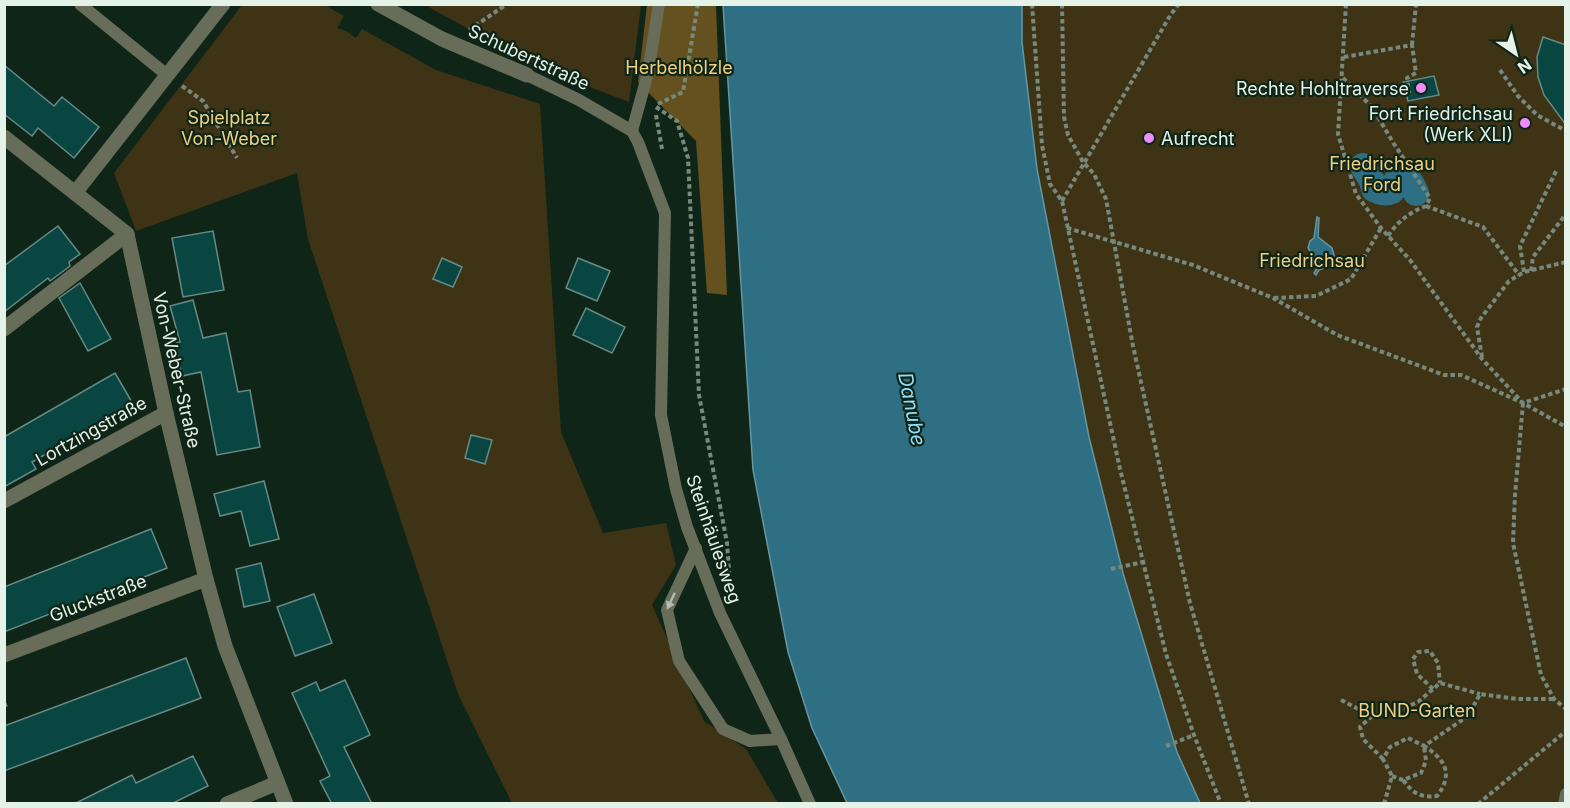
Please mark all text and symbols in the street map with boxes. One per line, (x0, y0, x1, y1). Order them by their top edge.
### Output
street label: Schubertstraße (465, 20, 593, 94)
north arrow (1486, 24, 1546, 84)
text: N (1514, 55, 1535, 78)
park label: Herbelhölzle (625, 57, 733, 78)
place label: Rechte Hohltraverse (1236, 78, 1409, 99)
marker: Rechte Hohltraverse (1414, 81, 1428, 95)
place label: Fort Friedrichsau (Werk XLI) (1369, 103, 1513, 145)
park label: Spielplatz Von-Weber (181, 107, 277, 149)
marker: Fort Friedrichsau (Werk XLI) (1518, 116, 1532, 130)
place label: Aufrecht (1161, 128, 1235, 149)
marker: Aufrecht (1142, 131, 1156, 145)
park label: Friedrichsau Ford (1329, 153, 1435, 195)
park label: Friedrichsau (1259, 250, 1365, 271)
street label: Von-Weber-Straße (149, 290, 205, 450)
water label: Danube (893, 370, 931, 448)
street label: Lortzingstraße (32, 392, 150, 470)
street label: Steinhäulesweg (682, 472, 746, 606)
street label: Gluckstraße (46, 570, 150, 626)
one-way arrow (667, 592, 676, 609)
park label: BUND-Garten (1358, 700, 1476, 721)

